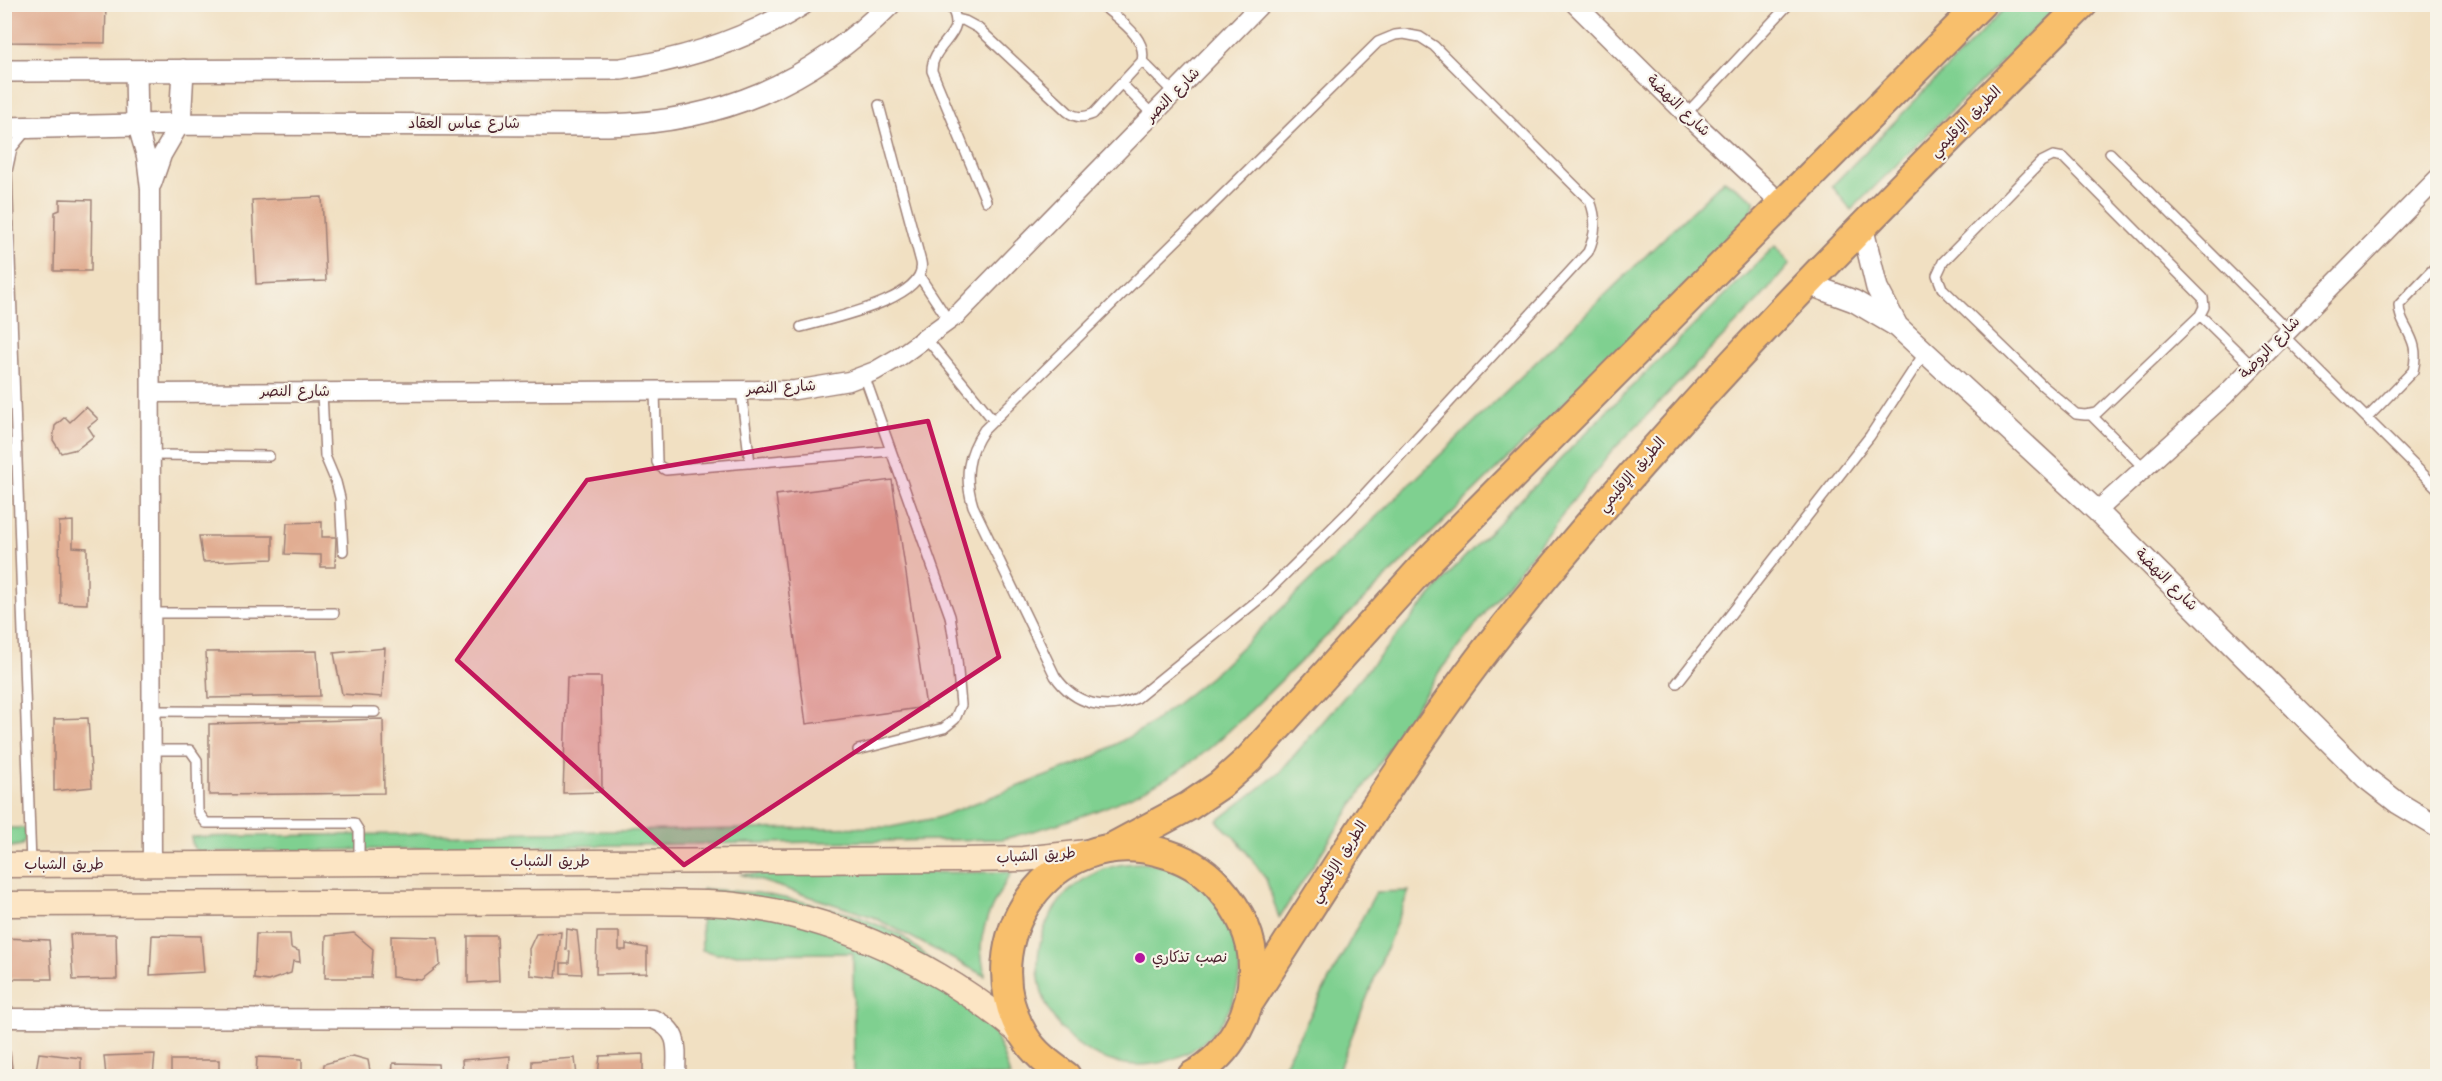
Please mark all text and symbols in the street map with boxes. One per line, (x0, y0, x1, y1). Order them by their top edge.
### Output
street label: شارع النصر (1138, 62, 1206, 130)
street label: شارع النهضة (1641, 69, 1715, 143)
street label: الطريق الإقليمي (1925, 81, 2007, 163)
street label: شارع عباس العقاد (408, 112, 520, 136)
street label: شارع الروضة (2234, 311, 2306, 385)
street label: شارع النصر (744, 374, 816, 402)
street label: شارع النصر (258, 380, 330, 404)
street label: الطريق الإقليمي (1592, 432, 1672, 518)
street label: شارع النهضة (2129, 543, 2203, 617)
street label: الطريق الإقليمي (1304, 816, 1374, 908)
street label: طريق الشباب (996, 841, 1076, 871)
street label: طريق الشباب (510, 850, 590, 874)
street label: طريق الشباب (24, 853, 104, 877)
place label: نصب تذكاري (1152, 946, 1227, 970)
marker: نصب تذكاري (1133, 951, 1147, 965)

